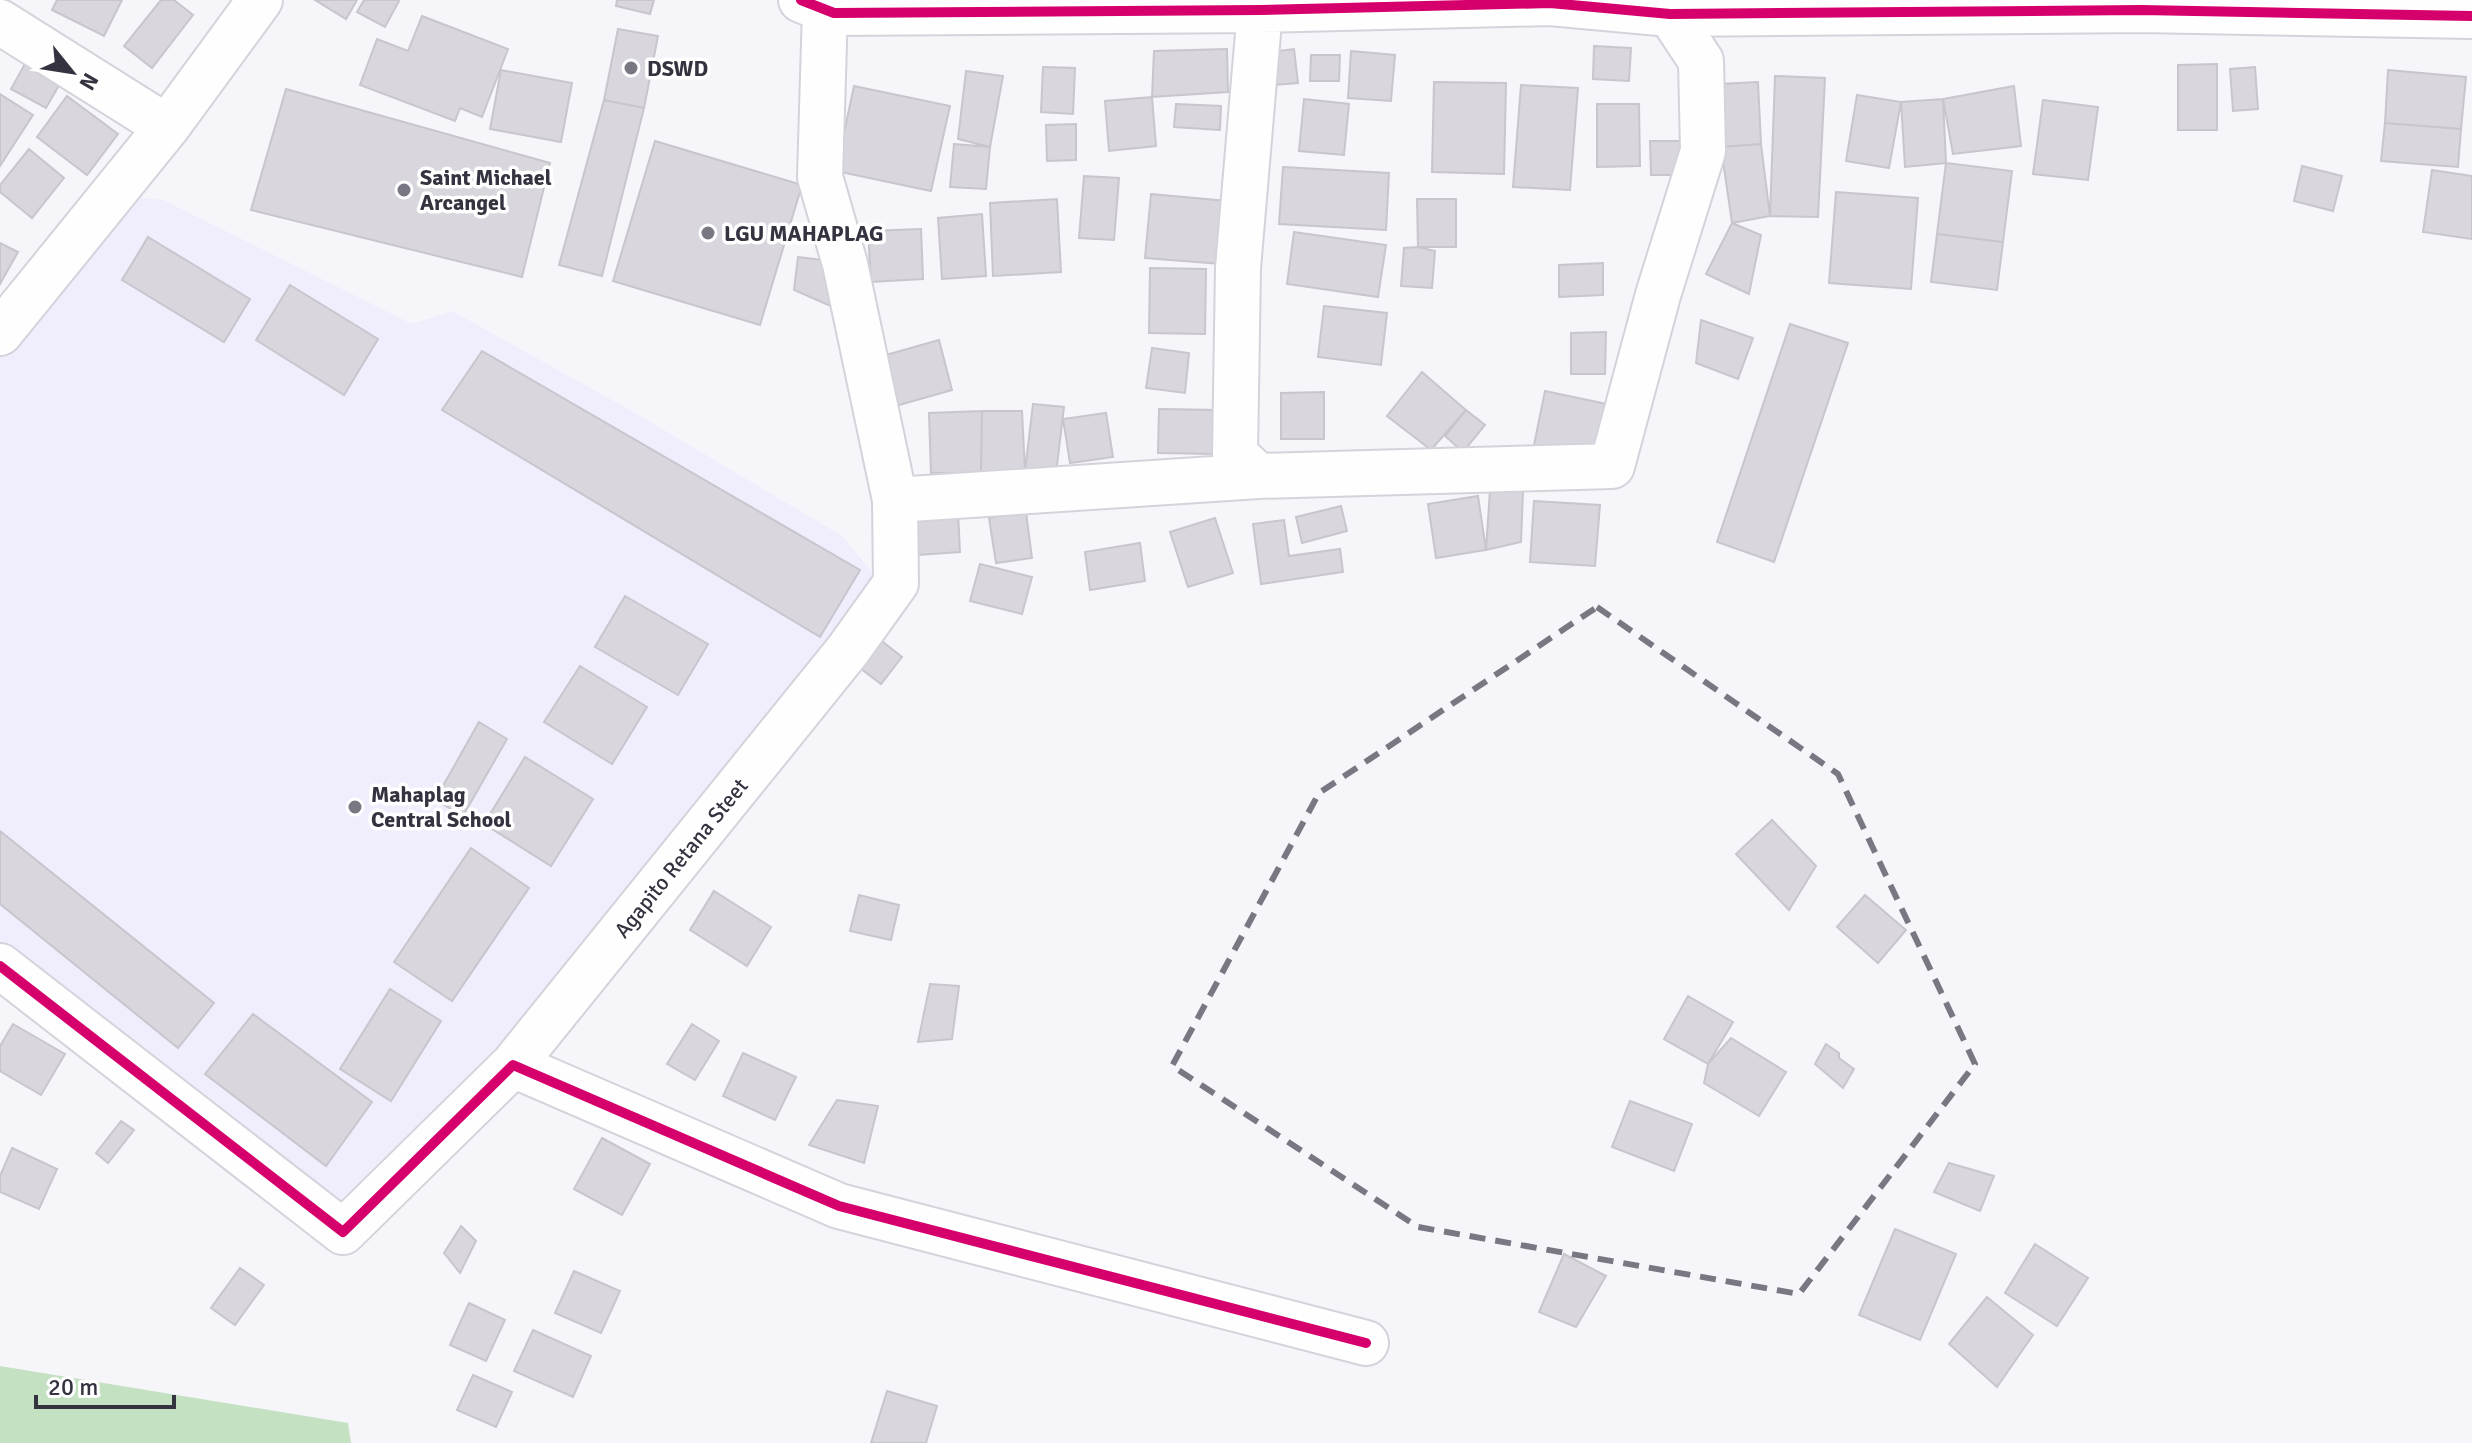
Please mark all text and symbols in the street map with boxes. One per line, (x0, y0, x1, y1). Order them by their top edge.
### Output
north arrow (32, 32, 112, 112)
place label: DSWD (647, 55, 708, 82)
marker: DSWD (622, 59, 640, 77)
text: N (73, 68, 104, 95)
place label: Saint Michael Arcangel (420, 164, 552, 216)
marker: Saint Michael Arcangel (395, 181, 413, 199)
place label: LGU MAHAPLAG (724, 220, 883, 247)
marker: LGU MAHAPLAG (699, 224, 717, 242)
street label: Agapito Retana Steet (608, 772, 754, 943)
place label: Mahaplag Central School (371, 781, 512, 833)
marker: Mahaplag Central School (346, 798, 364, 816)
scale bar (36, 1359, 174, 1409)
text: 20 m (48, 1372, 98, 1402)

